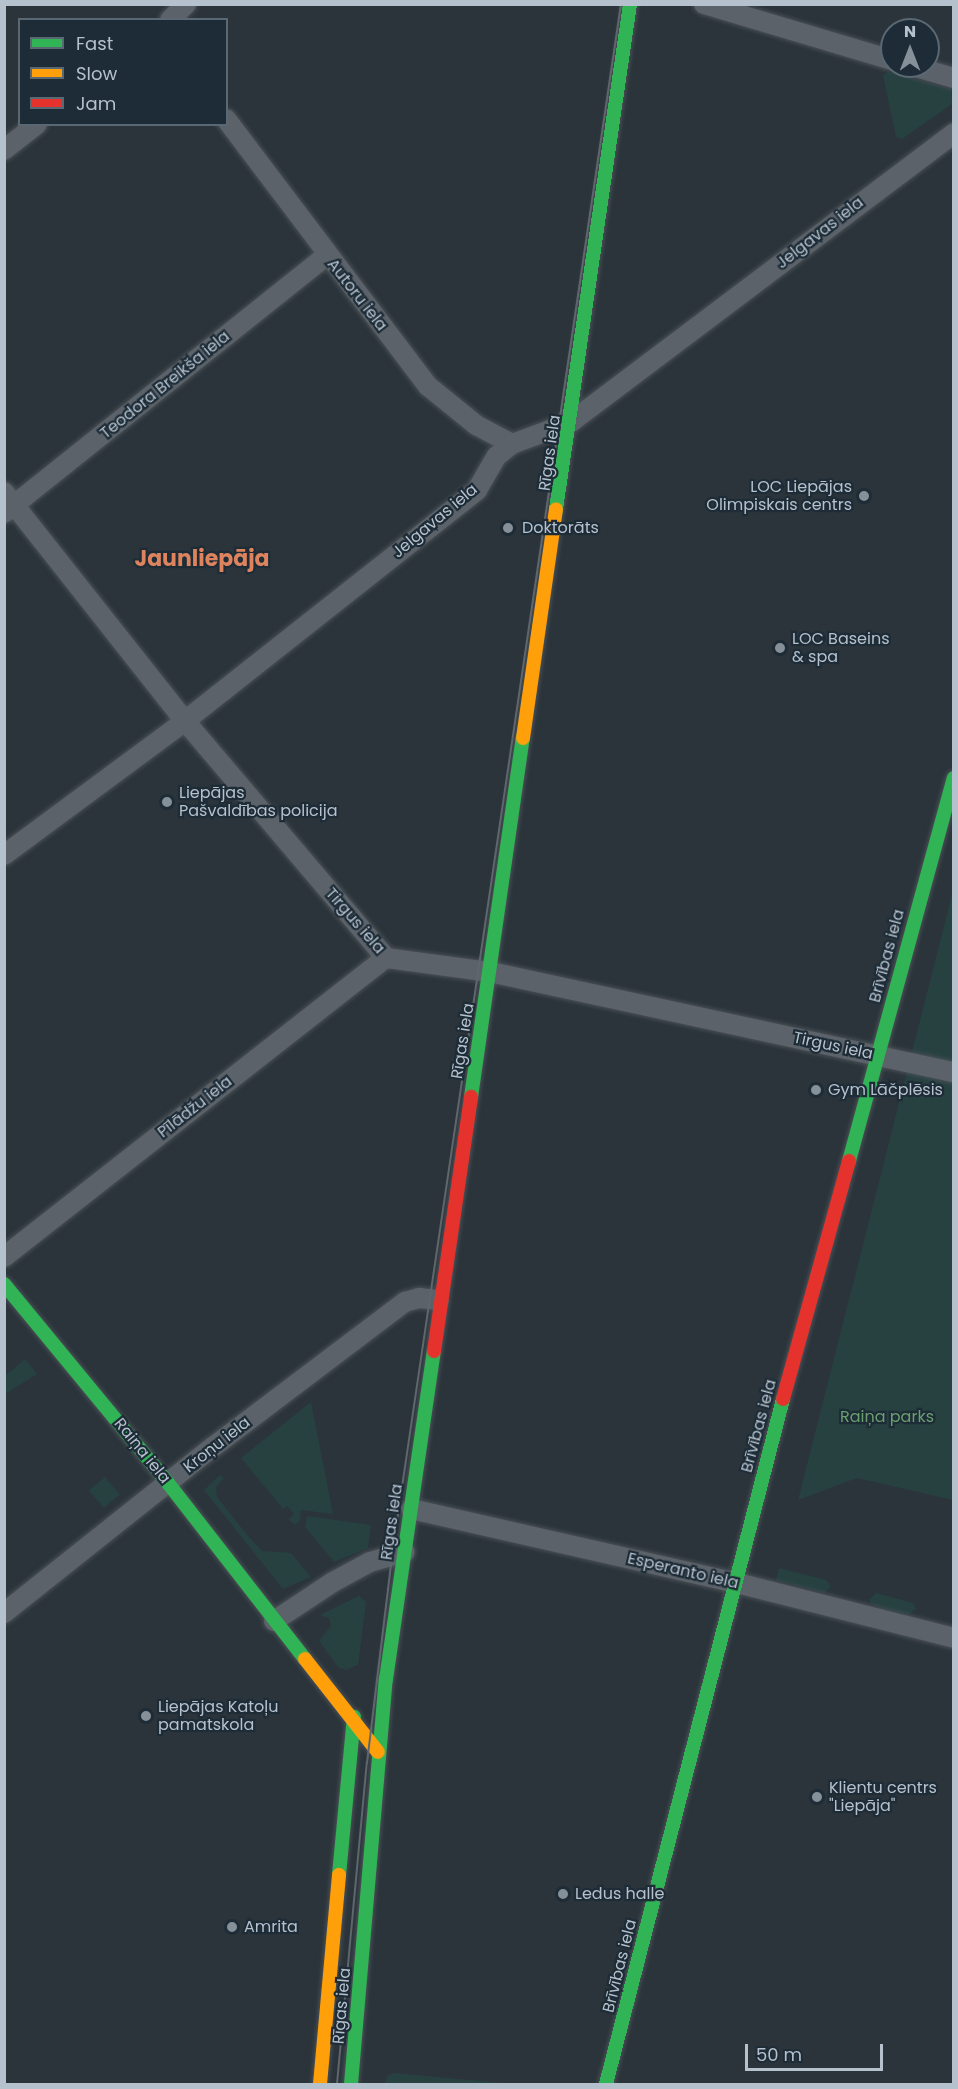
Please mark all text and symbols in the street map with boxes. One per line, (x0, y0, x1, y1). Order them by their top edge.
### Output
legend (18, 18, 228, 126)
north arrow (880, 18, 940, 78)
text: N (904, 20, 916, 43)
text: Fast (76, 31, 113, 56)
text: Slow (76, 61, 117, 86)
text: Jam (76, 91, 116, 116)
street label: Jelgavas iela (773, 193, 867, 273)
street label: Autoru iela (323, 255, 391, 335)
street label: Teodora Breikša iela (96, 327, 234, 443)
street label: Rīgas iela (535, 414, 565, 492)
place label: LOC Liepājas Olimpiskais centrs (706, 477, 852, 515)
street label: Jelgavas iela (389, 480, 481, 562)
marker: LOC Liepājas Olimpiskais centrs (857, 489, 871, 503)
place label: Doktorāts (522, 518, 599, 538)
marker: Doktorāts (499, 519, 517, 537)
district label: Jaunliepāja (134, 546, 270, 572)
place label: LOC Baseins & spa (792, 629, 890, 667)
marker: LOC Baseins & spa (773, 641, 787, 655)
place label: Liepājas Pašvaldības policija (179, 783, 338, 821)
marker: Liepājas Pašvaldības policija (160, 795, 174, 809)
street label: Tirgus iela (321, 884, 389, 958)
street label: Brīvības iela (865, 907, 909, 1005)
street label: Rīgas iela (448, 1002, 478, 1080)
street label: Tirgus iela (791, 1028, 875, 1064)
street label: Pīlādžu iela (154, 1072, 236, 1142)
place label: Gym Lāčplēsis (828, 1080, 943, 1100)
marker: Gym Lāčplēsis (809, 1083, 823, 1097)
street label: Brīvības iela (737, 1377, 781, 1475)
park label: Raiņa parks (840, 1407, 934, 1427)
street label: Kroņu iela (180, 1413, 254, 1477)
street label: Raiņa iela (110, 1414, 174, 1488)
street label: Rīgas iela (377, 1483, 407, 1561)
street label: Esperanto iela (626, 1549, 740, 1593)
place label: Liepājas Katoļu pamatskola (158, 1697, 278, 1735)
marker: Liepājas Katoļu pamatskola (139, 1709, 153, 1723)
place label: Klientu centrs "Liepāja" (829, 1778, 937, 1816)
marker: Klientu centrs "Liepāja" (810, 1790, 824, 1804)
place label: Ledus halle (575, 1884, 664, 1904)
marker: Ledus halle (556, 1887, 570, 1901)
place label: Amrita (244, 1917, 298, 1937)
street label: Brīvības iela (599, 1917, 641, 2015)
marker: Amrita (225, 1920, 239, 1934)
street label: Rīgas iela (329, 1967, 355, 2045)
scale bar (748, 2032, 886, 2070)
text: 50 m (756, 2042, 802, 2067)

